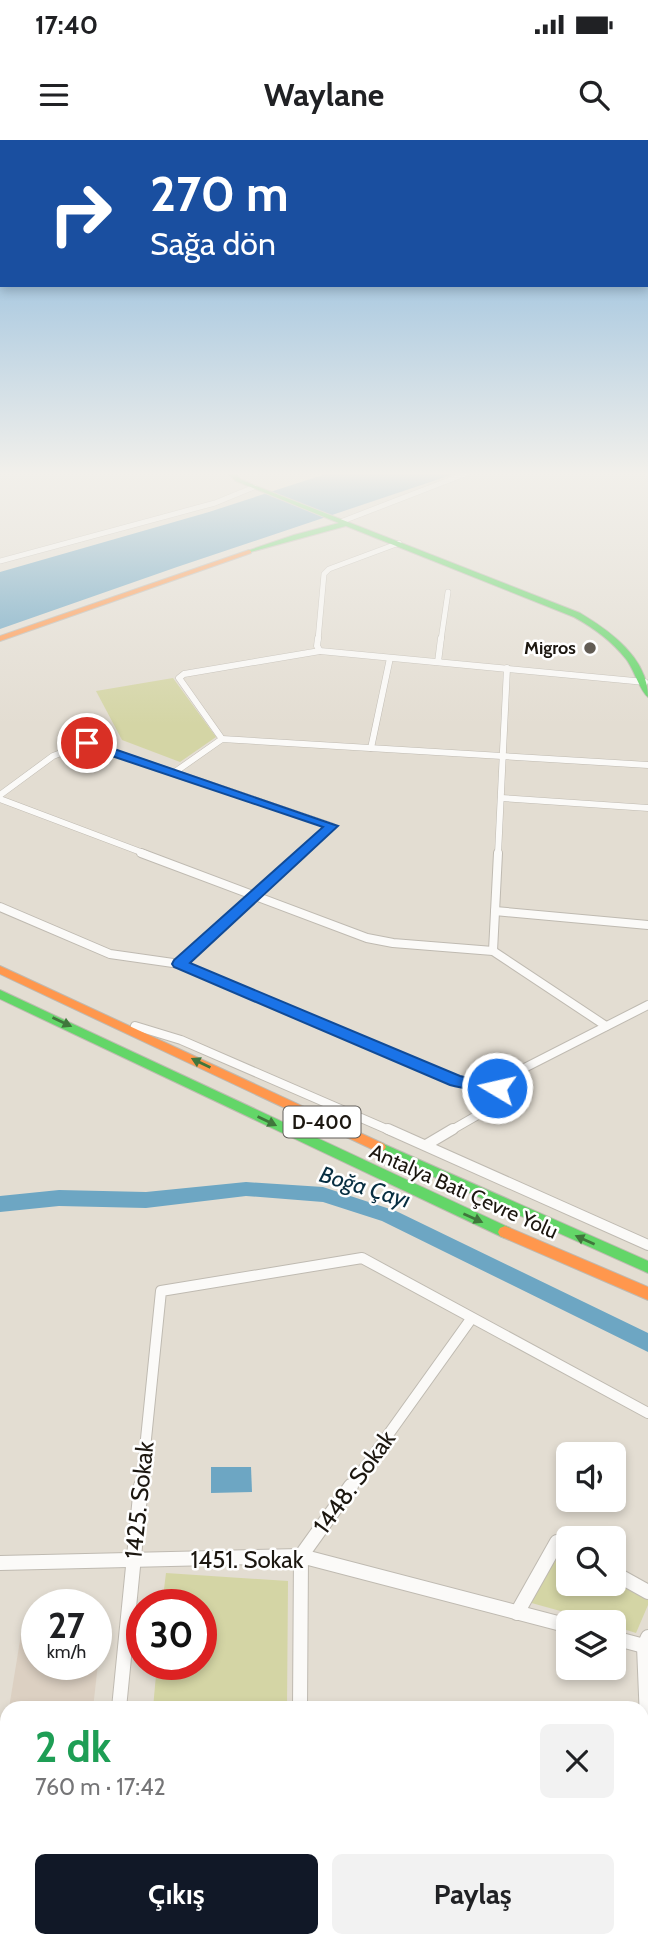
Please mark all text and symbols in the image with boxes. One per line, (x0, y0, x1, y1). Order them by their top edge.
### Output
text: 17:40 (35, 9, 98, 41)
text: Waylane (264, 75, 384, 114)
icon: menu (35, 76, 73, 114)
icon: search (575, 76, 613, 114)
text: 270 m (150, 164, 289, 223)
icon: right (35, 168, 126, 259)
text: Sağa dön (150, 224, 276, 263)
place label: Migros (524, 637, 576, 659)
marker: Migros (582, 640, 598, 656)
pin (57, 713, 117, 773)
icon: arrive (68, 724, 106, 762)
one-way arrow (52, 1017, 72, 1028)
position arrow (460, 1051, 534, 1125)
one-way arrow (190, 1058, 211, 1069)
road number: D-400 (284, 1106, 360, 1138)
one-way arrow (257, 1116, 277, 1127)
street label: Antalya Batı Çevre Yolu (366, 1138, 562, 1244)
water label: Boğa Çayı (316, 1160, 414, 1214)
one-way arrow (463, 1212, 483, 1224)
one-way arrow (575, 1234, 596, 1245)
street label: 1448. Sokak (307, 1424, 401, 1539)
street label: 1425. Sokak (118, 1440, 160, 1560)
map controls (556, 1442, 626, 1680)
button: sound (556, 1442, 626, 1512)
button: search (556, 1526, 626, 1596)
street label: 1451. Sokak (190, 1545, 304, 1574)
speed limit sign: 30 (126, 1589, 217, 1680)
text: 27 (48, 1604, 85, 1647)
button: layers (556, 1610, 626, 1680)
text: km/h (47, 1641, 86, 1663)
text: 2 dk (35, 1721, 111, 1773)
button: close (540, 1724, 614, 1798)
text: 760 m · 17:42 (35, 1773, 166, 1801)
button: Çıkış (35, 1854, 318, 1934)
button: Paylaş (332, 1854, 614, 1934)

